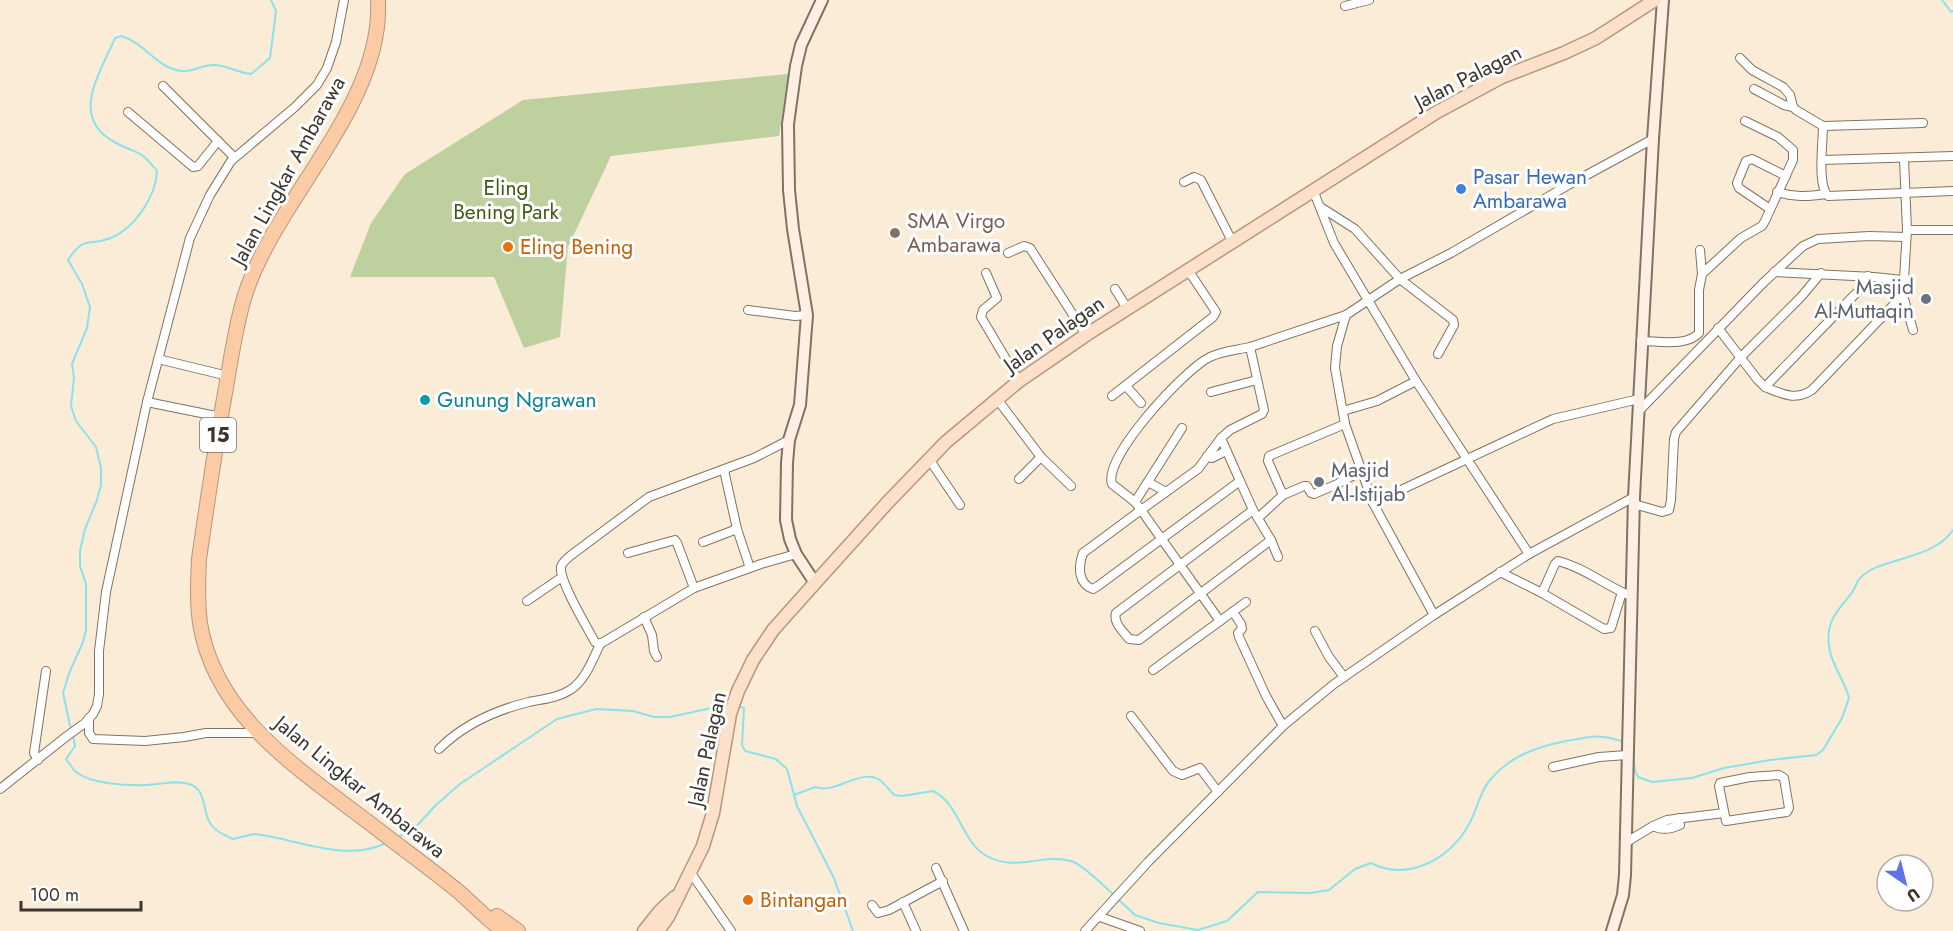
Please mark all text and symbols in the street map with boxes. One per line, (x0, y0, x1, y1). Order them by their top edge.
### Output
street label: Jalan Palagan (1407, 37, 1527, 118)
street label: Jalan Lingkar Ambarawa (222, 71, 353, 274)
place label: Pasar Hewan Ambarawa (1473, 162, 1587, 216)
park label: Eling Bening Park (453, 173, 560, 227)
marker: Pasar Hewan Ambarawa (1454, 182, 1468, 196)
place label: SMA Virgo Ambarawa (907, 206, 1005, 260)
marker: SMA Virgo Ambarawa (888, 226, 902, 240)
place label: Eling Bening (520, 232, 633, 262)
marker: Eling Bening (501, 240, 515, 254)
place label: Masjid Al-Muttaqin (1814, 272, 1914, 326)
street label: Jalan Palagan (995, 288, 1110, 381)
marker: Masjid Al-Muttaqin (1919, 292, 1933, 306)
place label: Gunung Ngrawan (437, 385, 597, 415)
marker: Gunung Ngrawan (418, 393, 432, 407)
road number: 15 (200, 418, 236, 452)
place label: Masjid Al-Istijab (1331, 455, 1406, 509)
marker: Masjid Al-Istijab (1312, 475, 1326, 489)
street label: Jalan Palagan (680, 689, 734, 812)
street label: Jalan Lingkar Ambarawa (266, 707, 452, 865)
north arrow (1875, 853, 1935, 913)
scale bar (21, 874, 141, 912)
text: 100 m (30, 882, 79, 908)
text: U (1902, 882, 1925, 908)
place label: Bintangan (760, 885, 847, 915)
marker: Bintangan (741, 893, 755, 907)

